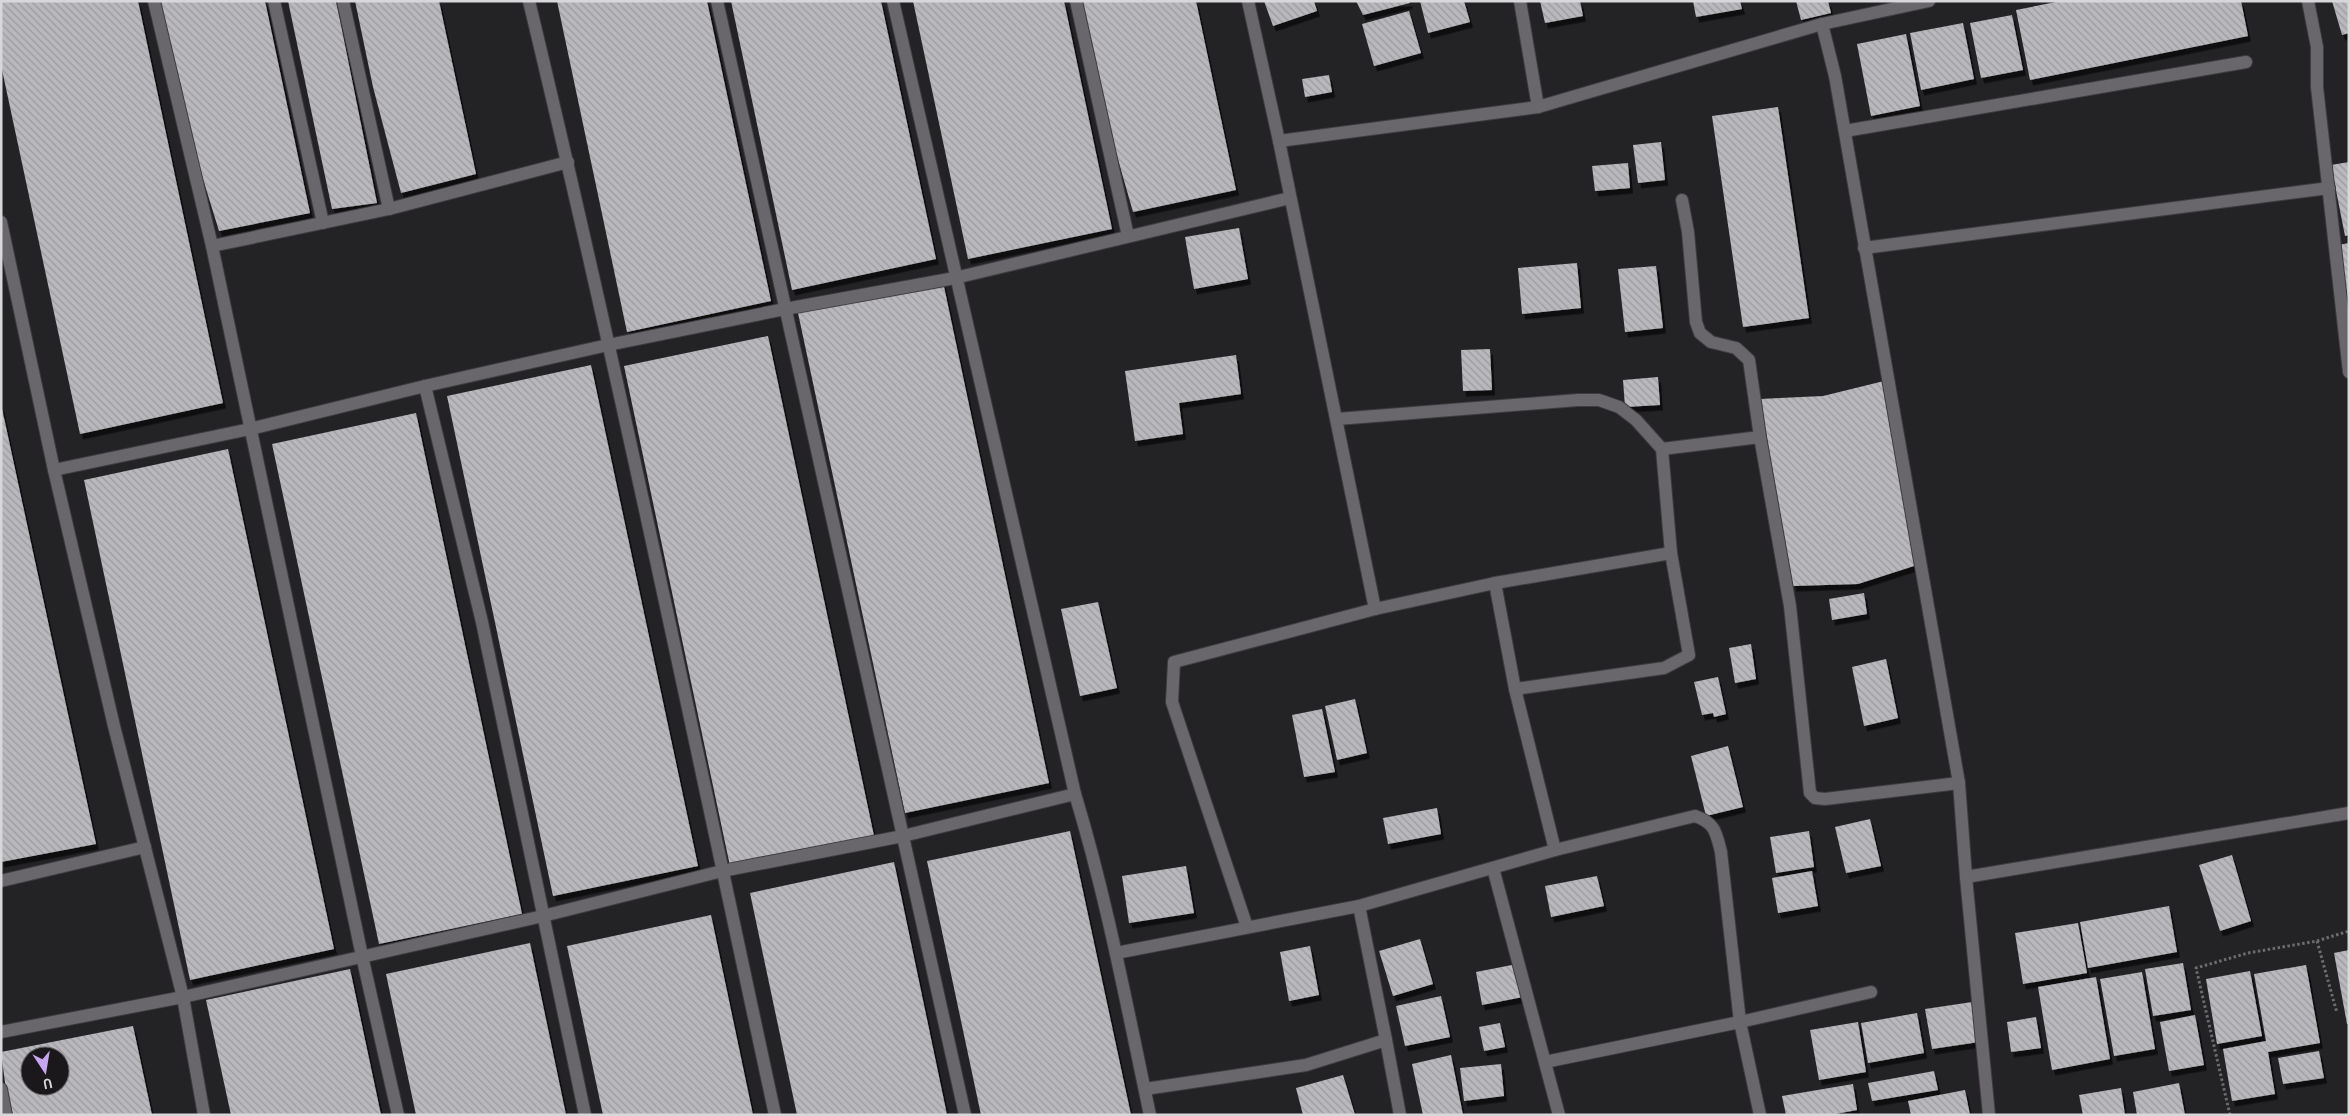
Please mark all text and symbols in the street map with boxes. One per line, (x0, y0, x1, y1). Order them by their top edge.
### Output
north arrow (20, 1046, 70, 1096)
text: U (42, 1074, 54, 1093)

